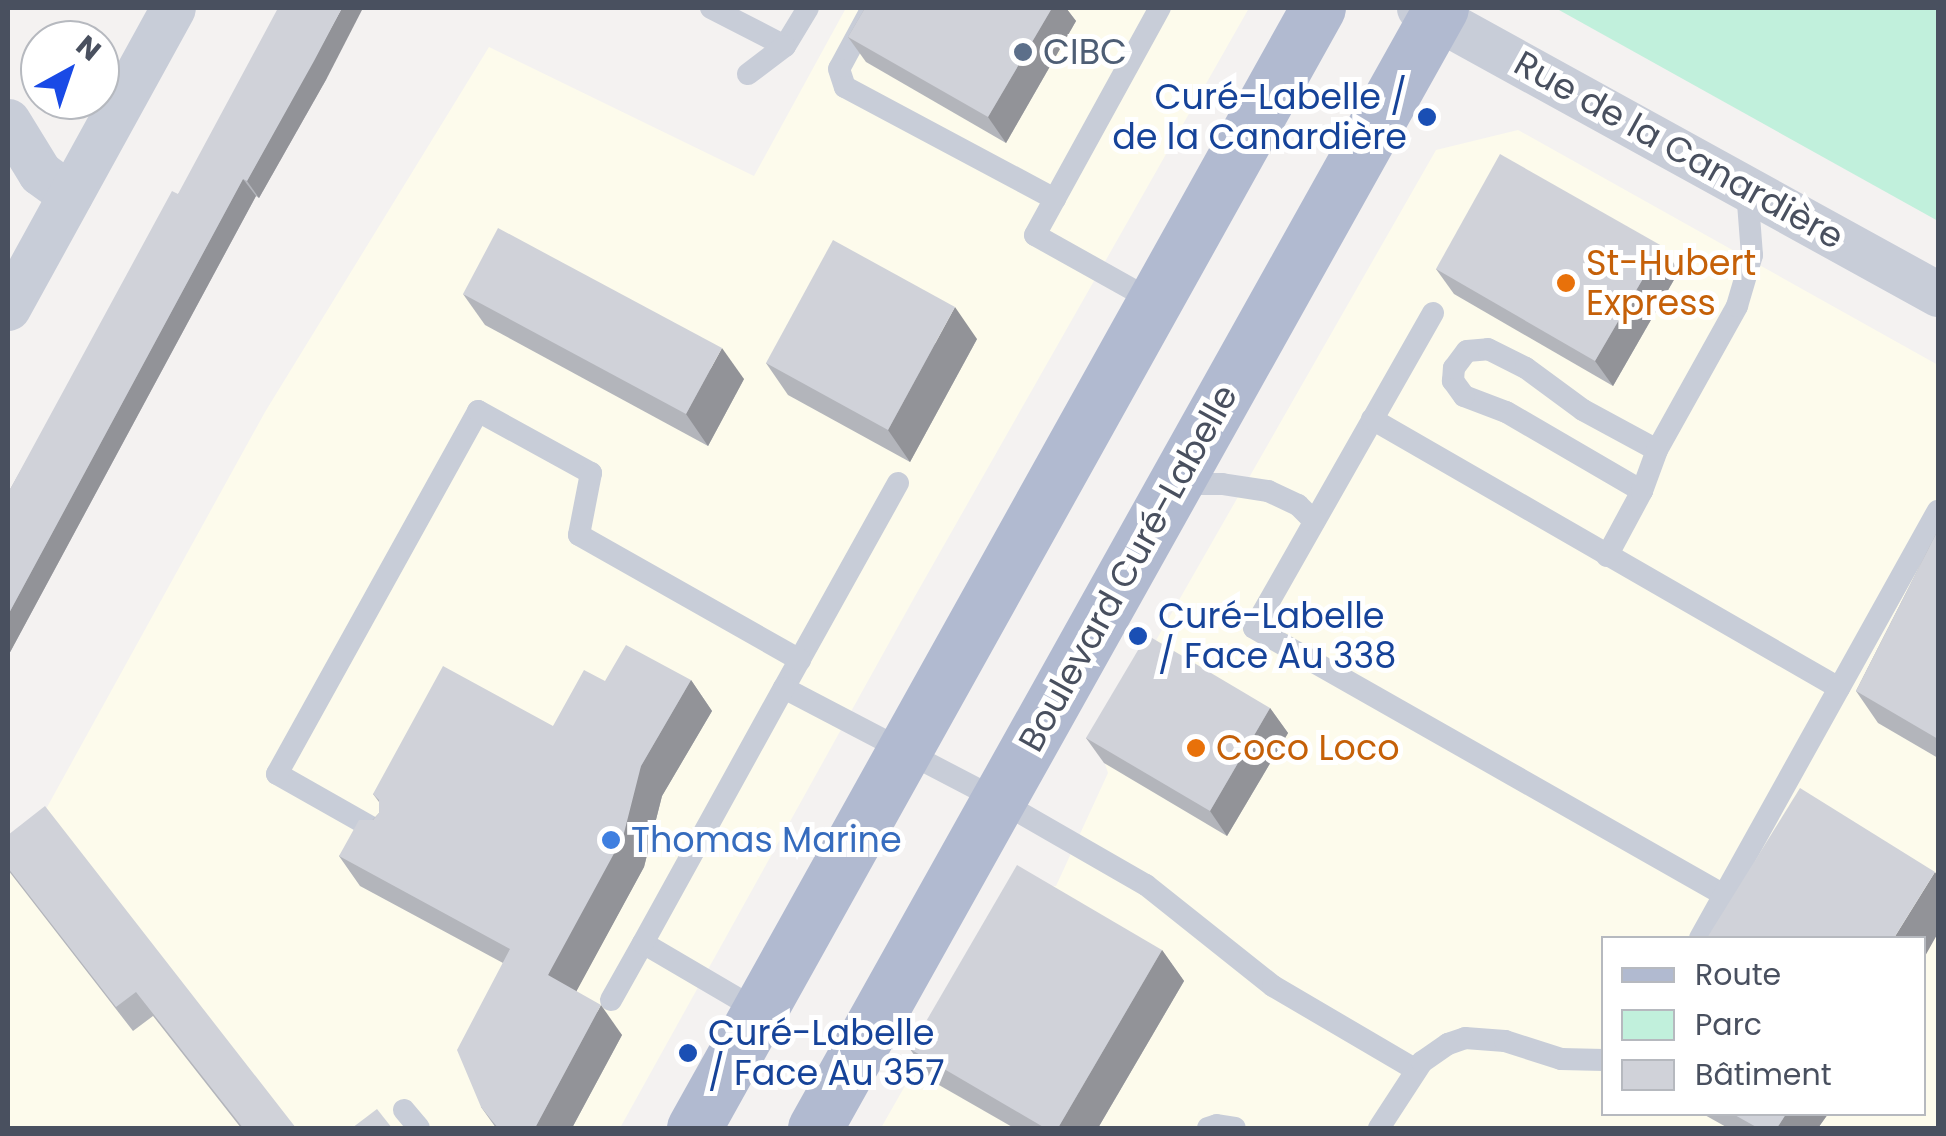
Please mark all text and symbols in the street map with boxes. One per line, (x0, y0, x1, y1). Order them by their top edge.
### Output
north arrow (20, 20, 120, 120)
text: N (68, 26, 109, 70)
place label: CIBC (1043, 31, 1127, 73)
marker: CIBC (1012, 41, 1034, 63)
street label: Rue de la Canardière (1507, 42, 1851, 258)
place label: Curé-Labelle / de la Canardière (1112, 76, 1407, 158)
marker: Curé-Labelle / de la Canardière (1416, 106, 1438, 128)
place label: St-Hubert Express (1586, 242, 1756, 324)
marker: St-Hubert Express (1555, 272, 1577, 294)
street label: Boulevard Curé-Labelle (1010, 377, 1246, 759)
place label: Curé-Labelle / Face Au 338 (1158, 595, 1396, 677)
marker: Curé-Labelle / Face Au 338 (1127, 625, 1149, 647)
place label: Coco Loco (1216, 727, 1400, 769)
marker: Coco Loco (1185, 737, 1207, 759)
place label: Thomas Marine (631, 819, 902, 861)
marker: Thomas Marine (600, 829, 622, 851)
legend (1601, 936, 1926, 1116)
text: Route (1695, 953, 1781, 996)
text: Parc (1695, 1003, 1762, 1046)
place label: Curé-Labelle / Face Au 357 (708, 1012, 945, 1094)
marker: Curé-Labelle / Face Au 357 (677, 1042, 699, 1064)
text: Bâtiment (1695, 1053, 1832, 1096)

